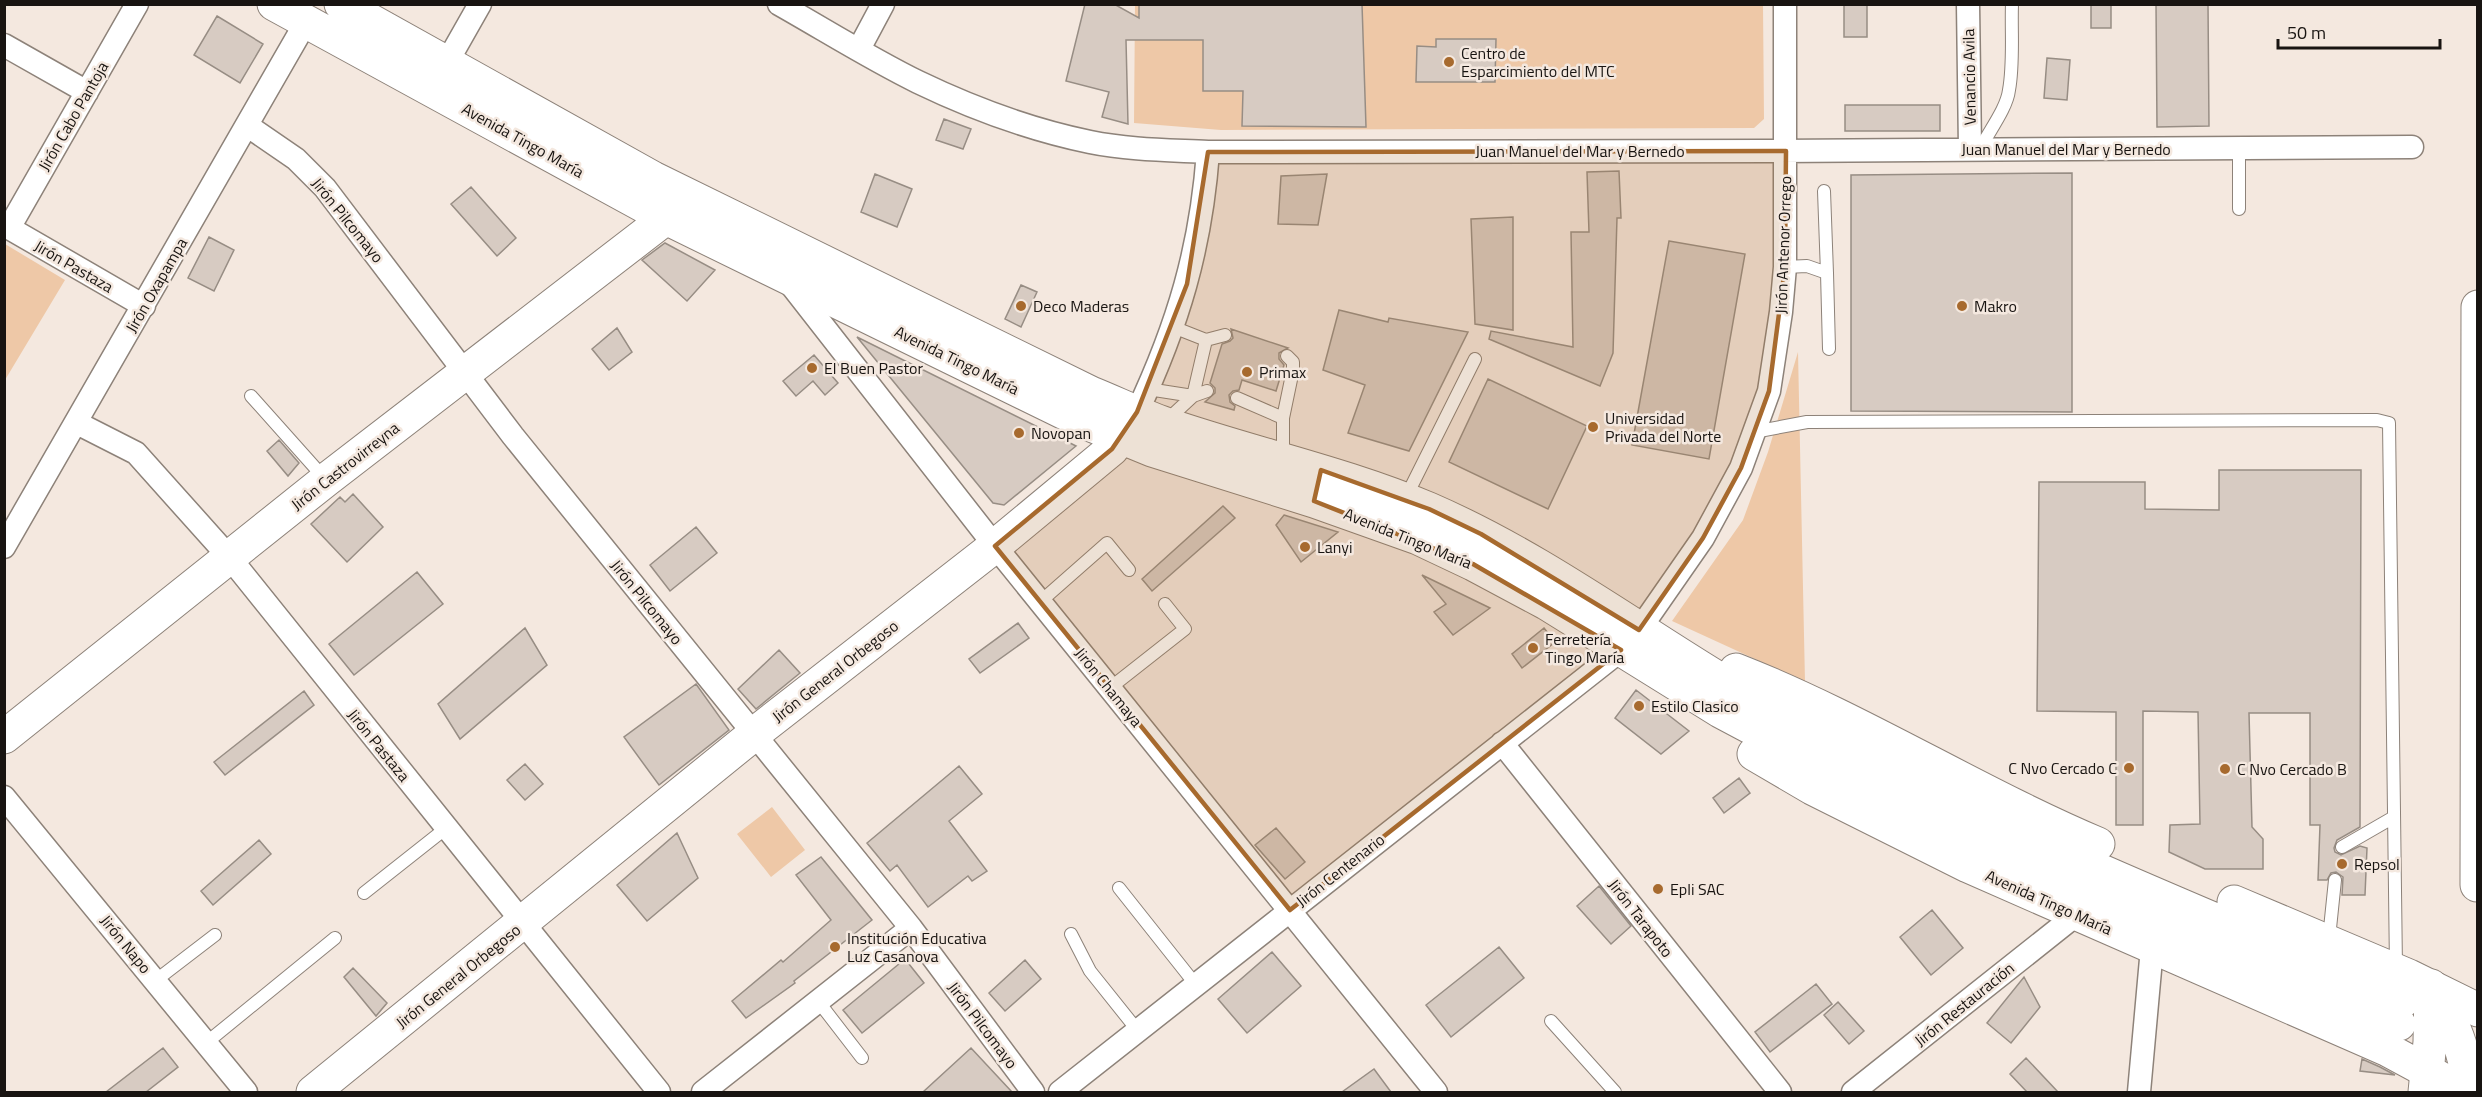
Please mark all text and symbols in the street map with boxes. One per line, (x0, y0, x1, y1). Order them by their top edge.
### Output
scale bar (2278, 12, 2440, 50)
text: 50 m (2287, 19, 2326, 46)
street label: Venancio Avila (1956, 28, 1982, 126)
place label: Centro de Esparcimiento del MTC (1461, 41, 1615, 83)
marker: Centro de Esparcimiento del MTC (1442, 55, 1456, 69)
street label: Jirón Cabo Pantoja (32, 57, 114, 175)
street label: Avenida Tingo María (458, 96, 588, 184)
street label: Juan Manuel del Mar y Bernedo (1961, 137, 2171, 161)
street label: Juan Manuel del Mar y Bernedo (1475, 139, 1685, 163)
street label: Jirón Pilcomayo (306, 172, 390, 268)
street label: Jirón Antenor Orrego (1769, 176, 1797, 314)
street label: Jirón Oxapampa (119, 233, 193, 337)
street label: Jirón Pastaza (30, 234, 118, 298)
place label: Deco Maderas (1033, 294, 1129, 318)
place label: Makro (1974, 294, 2017, 318)
marker: Deco Maderas (1014, 299, 1028, 313)
marker: Makro (1955, 299, 1969, 313)
street label: Avenida Tingo María (891, 319, 1023, 401)
place label: El Buen Pastor (824, 356, 924, 380)
place label: Primax (1259, 360, 1306, 384)
marker: El Buen Pastor (805, 361, 819, 375)
marker: Primax (1240, 365, 1254, 379)
place label: Universidad Privada del Norte (1605, 406, 1721, 448)
street label: Jirón Castrovirreyna (286, 416, 404, 516)
marker: Universidad Privada del Norte (1586, 420, 1600, 434)
place label: Novopan (1031, 421, 1091, 445)
marker: Novopan (1012, 426, 1026, 440)
street label: Avenida Tingo María (1340, 501, 1476, 575)
place label: Lanyi (1317, 535, 1352, 559)
marker: Lanyi (1298, 540, 1312, 554)
street label: Jirón Pilcomayo (605, 554, 689, 650)
street label: Jirón General Orbegoso (767, 614, 903, 728)
place label: Ferretería Tingo María (1545, 627, 1624, 669)
marker: Ferretería Tingo María (1526, 641, 1540, 655)
street label: Jirón Chamaya (1069, 642, 1149, 732)
place label: Estilo Clasico (1651, 694, 1739, 718)
marker: Estilo Clasico (1632, 699, 1646, 713)
street label: Jirón Pastaza (342, 703, 416, 787)
place label: C Nvo Cercado C (2008, 756, 2117, 780)
place label: C Nvo Cercado B (2237, 757, 2347, 781)
marker: C Nvo Cercado C (2122, 761, 2136, 775)
marker: C Nvo Cercado B (2218, 762, 2232, 776)
street label: Jirón Centenario (1290, 828, 1390, 912)
place label: Repsol (2354, 852, 2400, 876)
marker: Repsol (2335, 857, 2349, 871)
street label: Avenida Tingo María (1982, 863, 2116, 941)
street label: Jirón Tarapoto (1603, 874, 1679, 962)
place label: Epli SAC (1670, 877, 1725, 901)
marker: Epli SAC (1651, 882, 1665, 896)
street label: Jirón Napo (95, 909, 157, 979)
street label: Jirón General Orbegoso (390, 918, 526, 1034)
place label: Institución Educativa Luz Casanova (847, 926, 987, 968)
marker: Institución Educativa Luz Casanova (828, 940, 842, 954)
street label: Jirón Restauración (1909, 956, 2019, 1052)
street label: Jirón Pilcomayo (942, 976, 1024, 1074)

